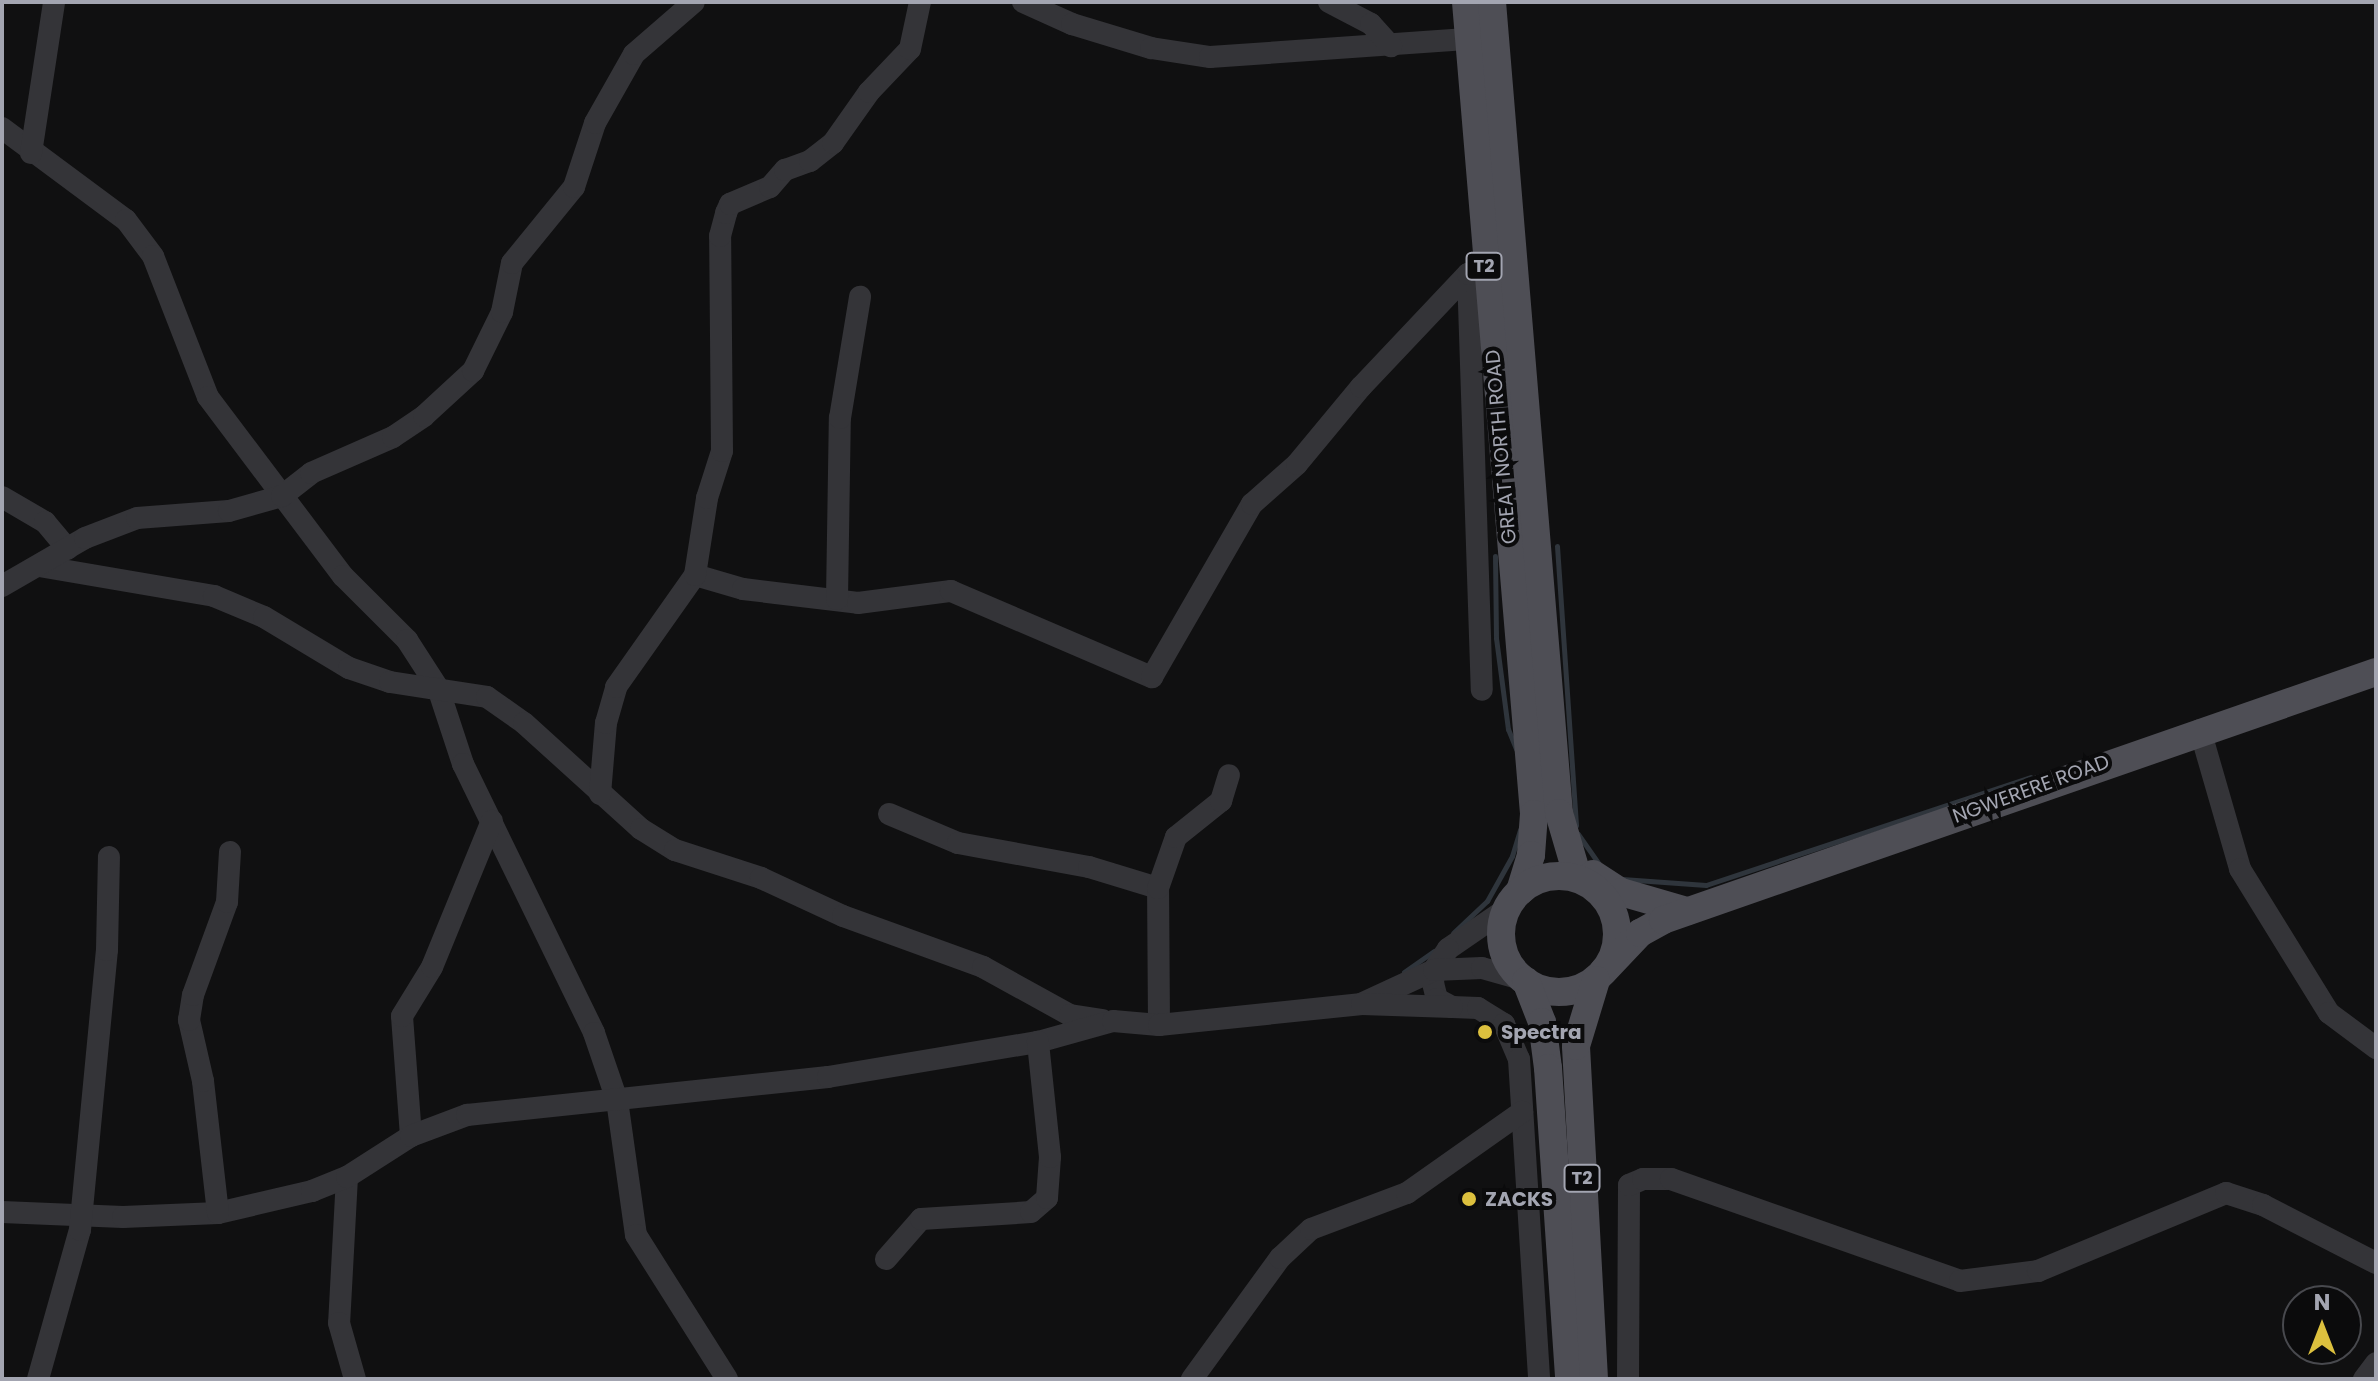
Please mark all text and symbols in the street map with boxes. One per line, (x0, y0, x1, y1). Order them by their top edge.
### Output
road number: T2 (1464, 252, 1504, 280)
street label: GREAT NORTH ROAD (1481, 349, 1521, 545)
street label: NGWERERE ROAD (1949, 749, 2113, 829)
place label: Spectra (1501, 1020, 1582, 1044)
marker: Spectra (1476, 1023, 1494, 1041)
road number: T2 (1562, 1164, 1602, 1192)
place label: ZACKS (1485, 1187, 1553, 1211)
marker: ZACKS (1460, 1190, 1478, 1208)
north arrow (2282, 1285, 2362, 1365)
text: N (2314, 1287, 2330, 1318)

